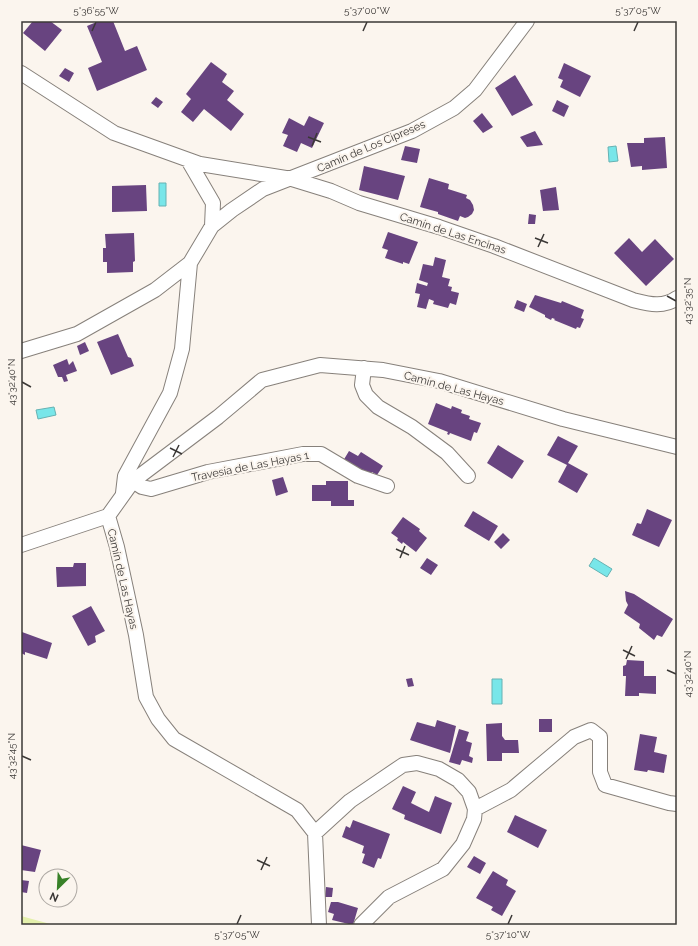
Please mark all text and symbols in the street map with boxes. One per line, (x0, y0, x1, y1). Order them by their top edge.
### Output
text: 5°36'55"W (73, 5, 119, 16)
text: 5°37'00"W (344, 5, 391, 16)
text: 5°37'05"W (615, 5, 661, 16)
street label: Camín de Los Cipreses (315, 118, 427, 175)
street label: Camín de Las Encinas (398, 210, 508, 257)
text: 43°32'35"N (682, 278, 693, 324)
text: 43°32'40"N (6, 359, 17, 406)
street label: Camín de Las Hayas (402, 369, 505, 408)
street label: Travesía de Las Hayas 1 (190, 449, 310, 484)
street label: Camín de Las Hayas (105, 528, 140, 631)
text: 43°32'40"N (682, 651, 693, 698)
text: 43°32'45"N (6, 733, 17, 779)
north arrow (38, 868, 78, 908)
text: N (48, 889, 61, 904)
text: 5°37'05"W (214, 929, 260, 940)
text: 5°37'10"W (486, 929, 531, 940)

